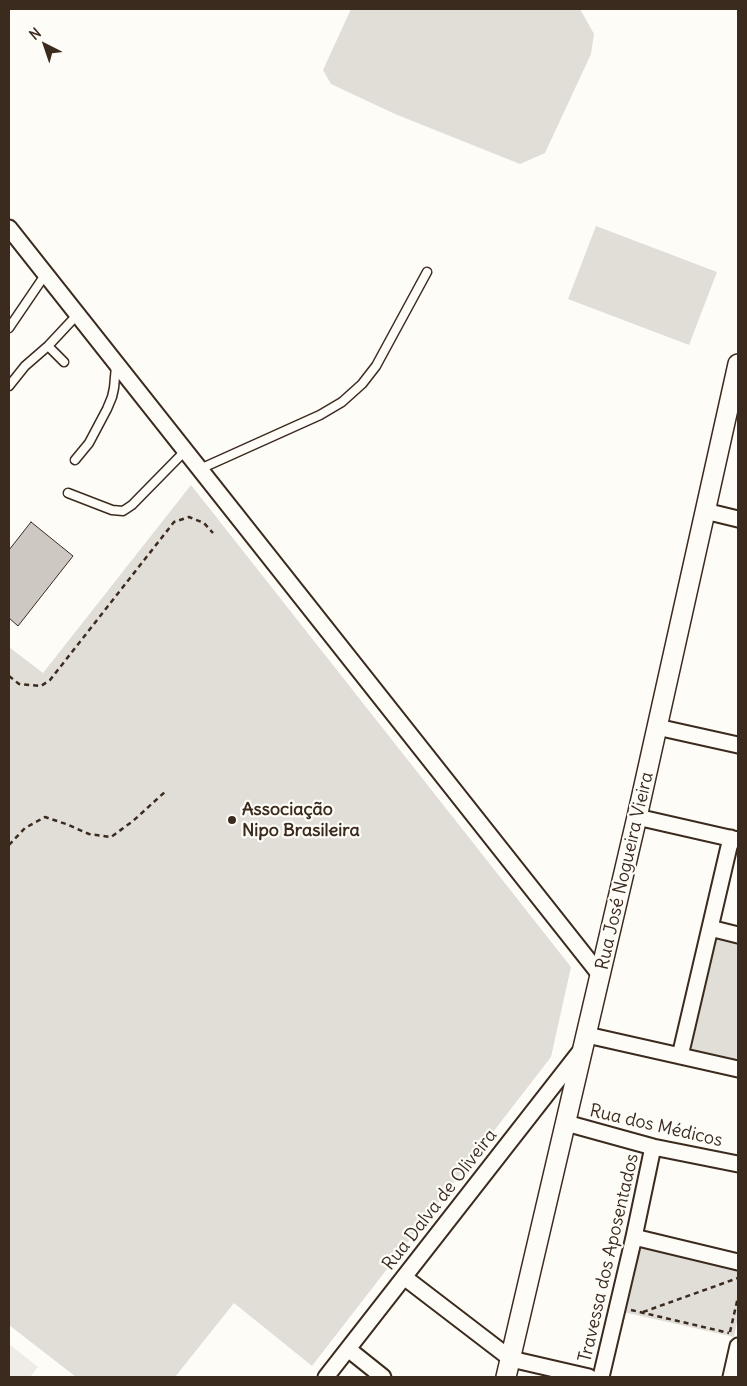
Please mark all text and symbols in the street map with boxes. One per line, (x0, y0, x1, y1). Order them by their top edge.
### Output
north arrow (20, 20, 70, 70)
text: N (26, 24, 45, 44)
street label: Rua José Nogueira Vieira (592, 770, 658, 972)
place label: Associação Nipo Brasileira (242, 799, 360, 842)
marker: Associação Nipo Brasileira (226, 814, 238, 826)
street label: Rua dos Médicos (588, 1100, 724, 1152)
street label: Rua Dalva de Oliveira (378, 1125, 502, 1275)
street label: Travessa dos Aposentados (574, 1152, 644, 1364)

